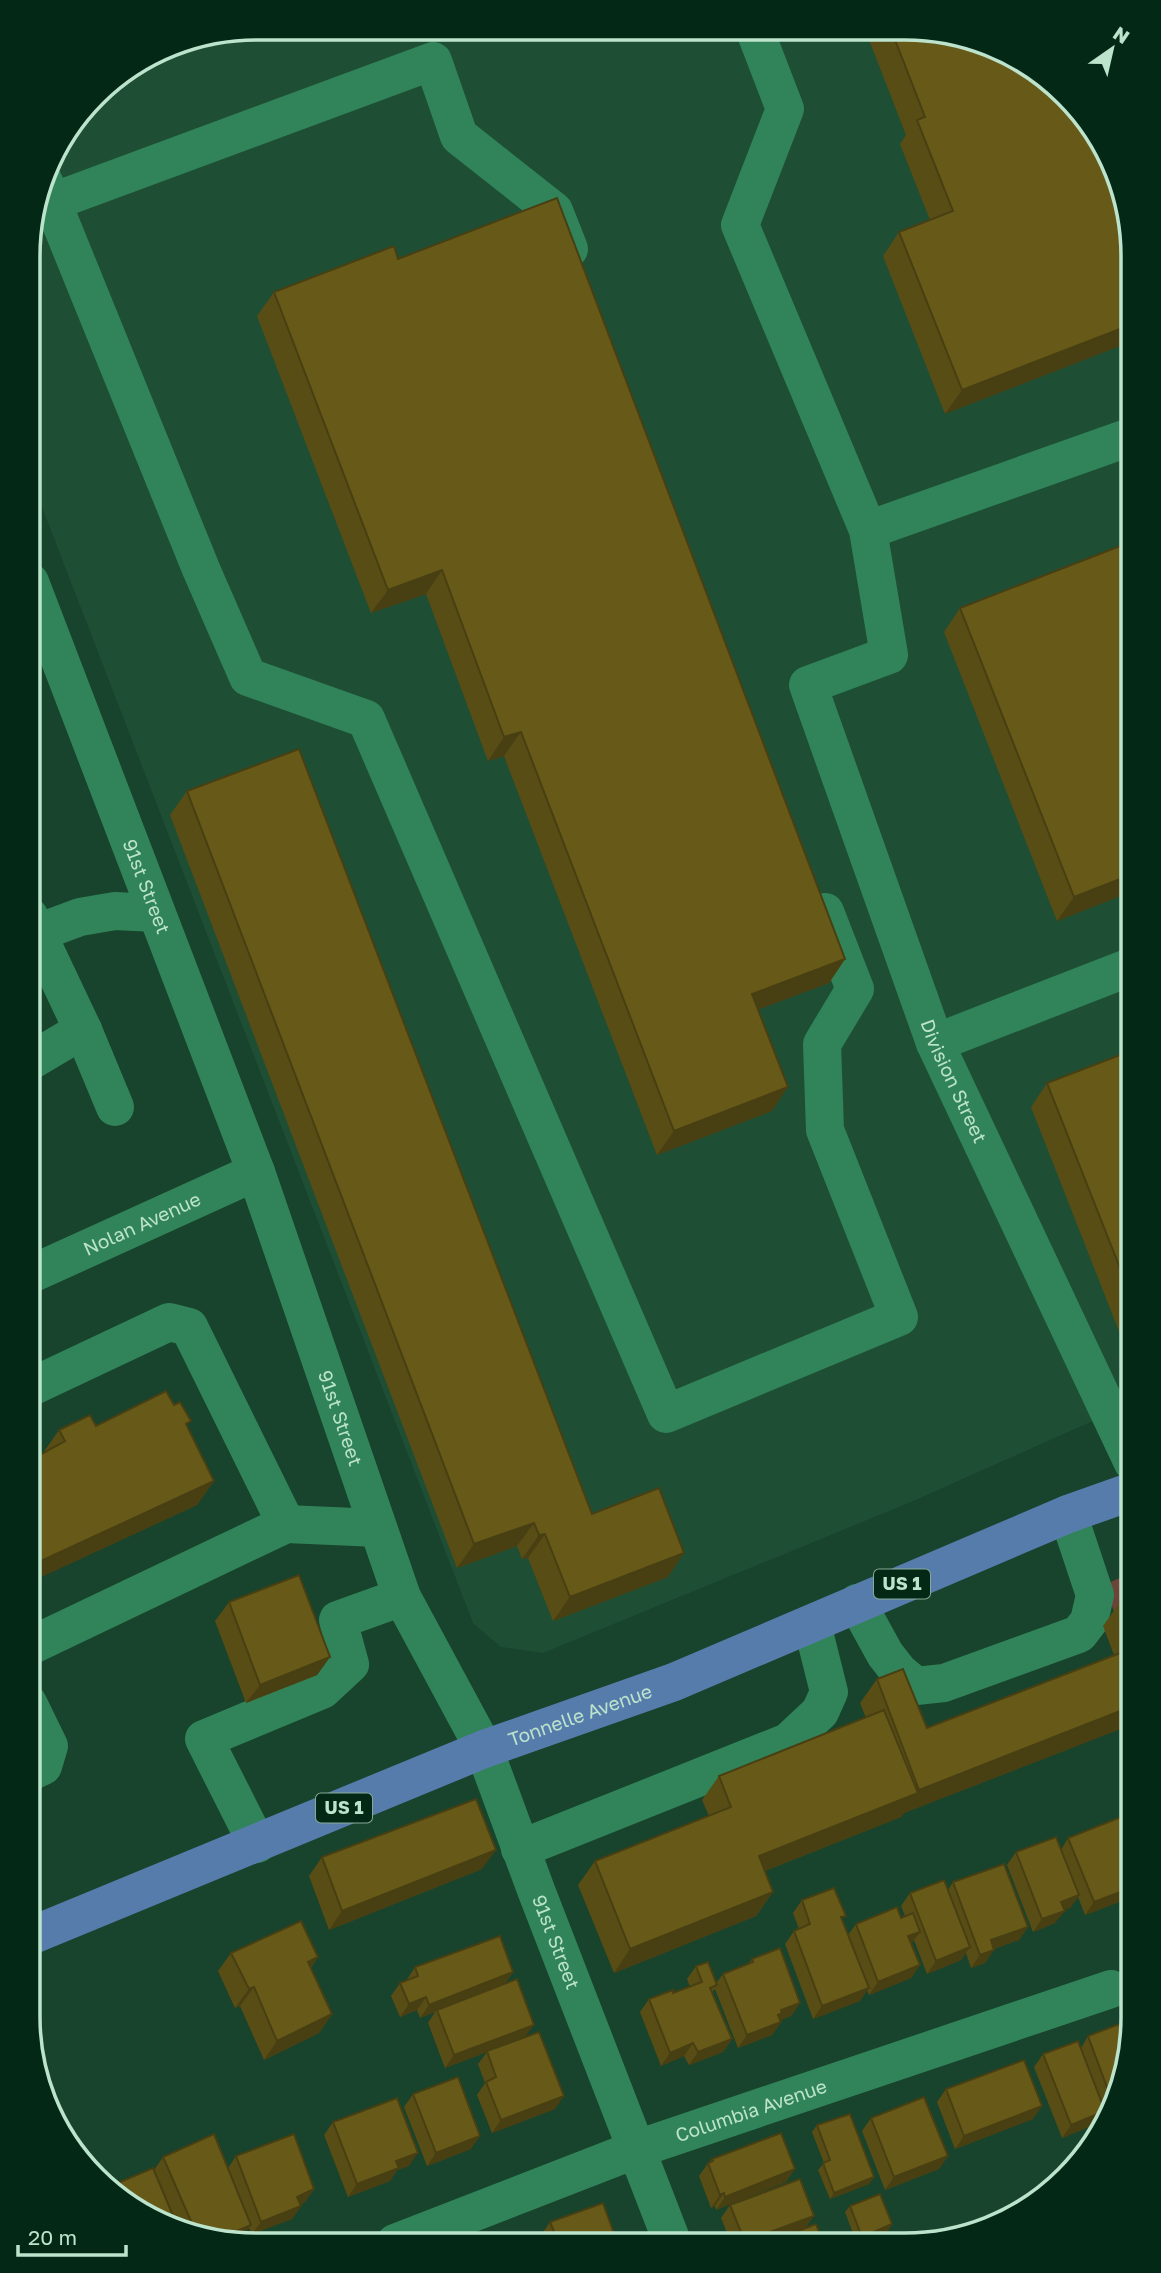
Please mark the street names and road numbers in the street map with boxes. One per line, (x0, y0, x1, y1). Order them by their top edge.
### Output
street label: 91st Street (119, 836, 176, 937)
street label: Division Street (916, 1016, 992, 1146)
street label: Nolan Avenue (79, 1187, 204, 1260)
street label: 91st Street (314, 1367, 368, 1469)
road number: US 1 (874, 1569, 930, 1598)
street label: Tonnelle Avenue (505, 1679, 655, 1751)
road number: US 1 (316, 1794, 372, 1822)
street label: 91st Street (528, 1891, 585, 1992)
street label: Columbia Avenue (672, 2074, 830, 2146)

